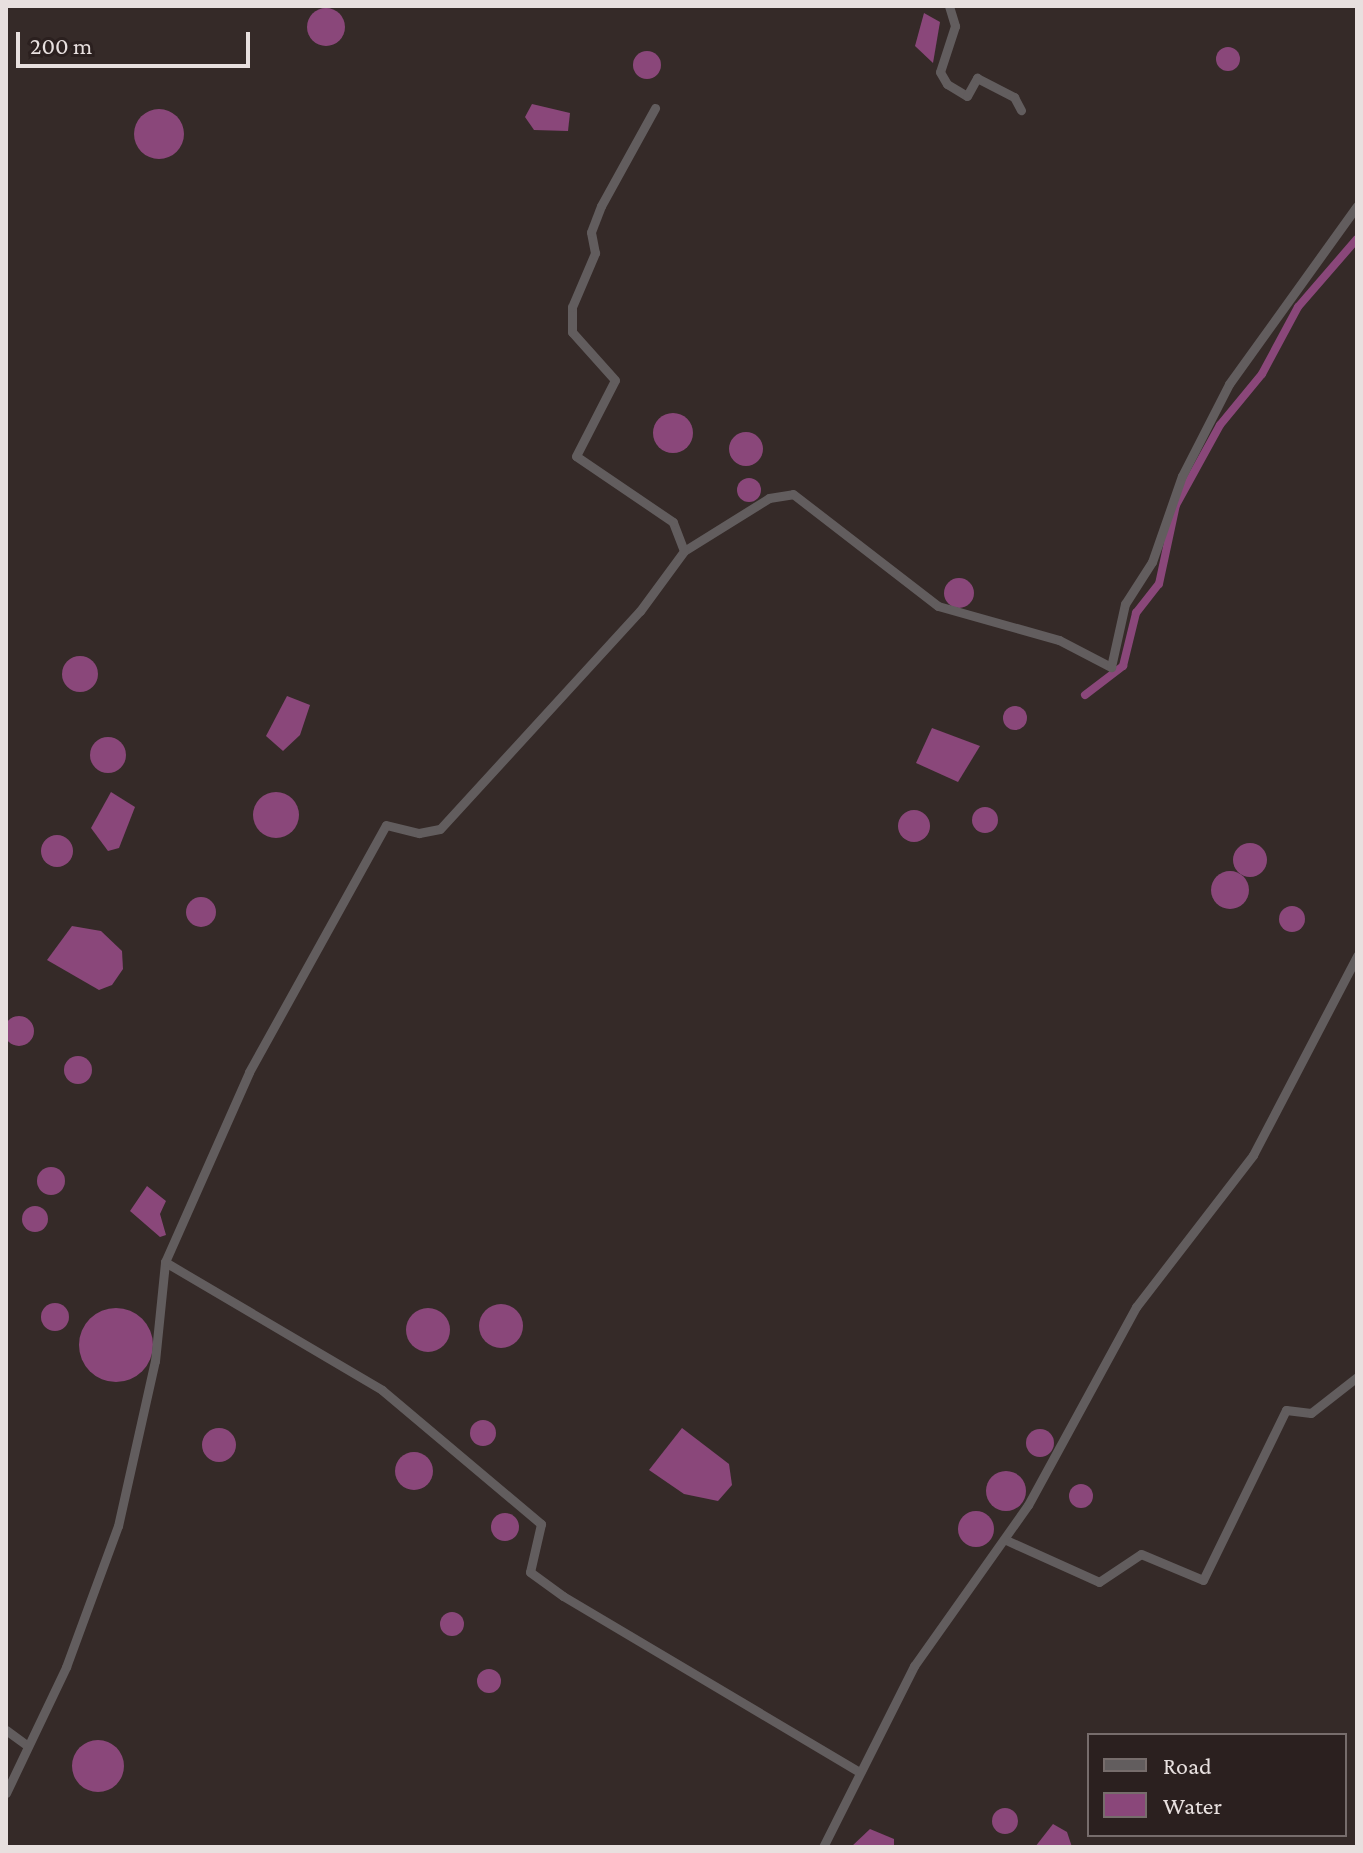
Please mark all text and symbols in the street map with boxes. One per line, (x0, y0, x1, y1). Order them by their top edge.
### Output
scale bar (20, 16, 254, 66)
text: 200 m (30, 32, 92, 59)
legend (1087, 1733, 1347, 1837)
text: Road (1163, 1752, 1212, 1779)
text: Water (1163, 1792, 1222, 1819)

